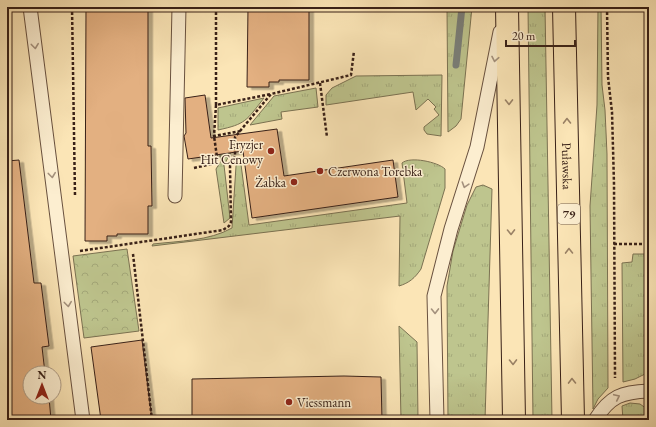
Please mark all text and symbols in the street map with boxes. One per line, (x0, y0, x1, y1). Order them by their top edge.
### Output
scale bar (506, 22, 575, 48)
text: 20 m (512, 28, 536, 44)
one-way arrow (30, 43, 39, 49)
one-way arrow (491, 56, 499, 62)
one-way arrow (504, 99, 513, 105)
one-way arrow (563, 118, 571, 124)
place label: Fryzjer Hit Cenowy (201, 136, 264, 168)
street label: Puławska (558, 142, 576, 190)
marker: Fryzjer Hit Cenowy (266, 146, 276, 156)
place label: Czerwona Torebka (328, 163, 423, 180)
marker: Czerwona Torebka (315, 166, 325, 176)
one-way arrow (47, 172, 56, 178)
place label: Żabka (255, 174, 287, 191)
marker: Żabka (289, 177, 299, 187)
one-way arrow (461, 182, 470, 189)
road number: 79 (558, 204, 580, 224)
one-way arrow (507, 229, 515, 235)
one-way arrow (565, 248, 573, 254)
one-way arrow (63, 301, 72, 307)
one-way arrow (431, 308, 439, 314)
one-way arrow (509, 359, 517, 365)
north arrow (22, 365, 62, 405)
text: N (38, 368, 47, 382)
one-way arrow (568, 378, 576, 384)
place label: Viessmann (297, 394, 351, 411)
one-way arrow (613, 394, 621, 402)
marker: Viessmann (284, 397, 294, 407)

